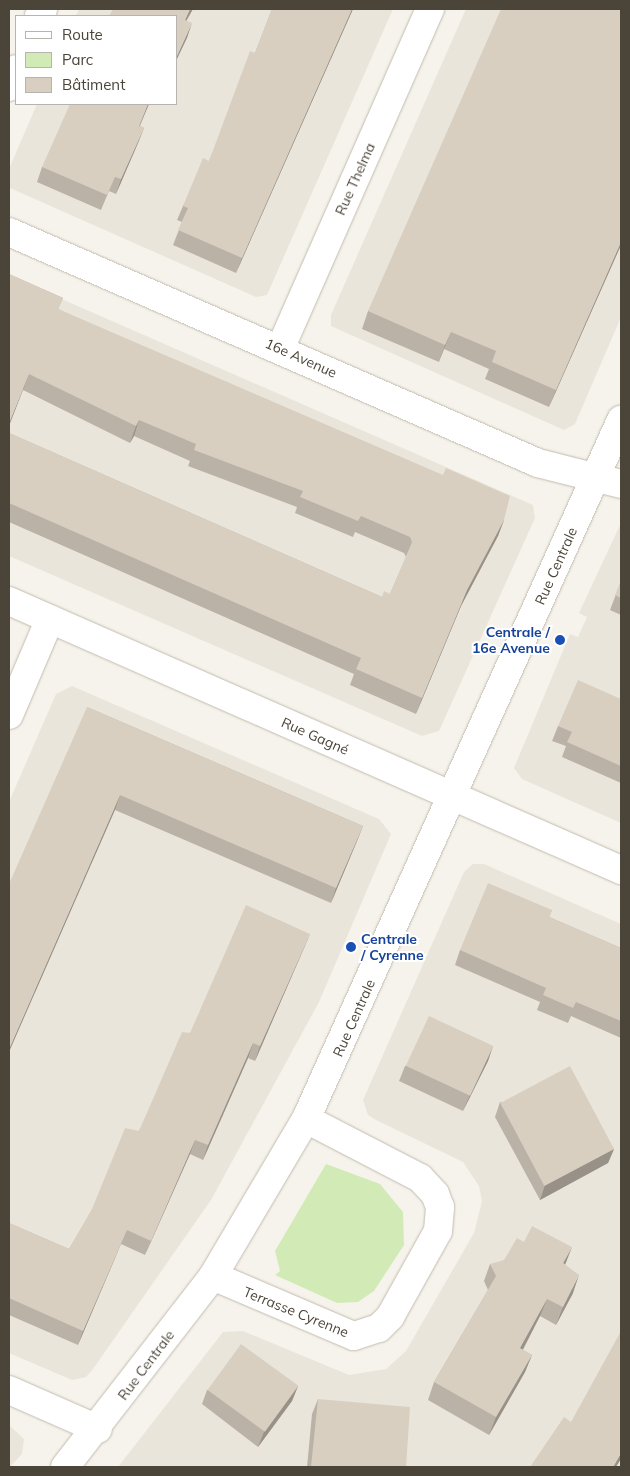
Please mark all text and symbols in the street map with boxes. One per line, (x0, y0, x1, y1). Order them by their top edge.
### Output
legend (15, 15, 178, 105)
text: Route (62, 25, 103, 44)
text: Parc (62, 50, 93, 69)
text: Bâtiment (62, 75, 125, 94)
street label: Rue Thelma (332, 140, 378, 218)
street label: 16e Avenue (262, 335, 340, 381)
street label: Rue Centrale (531, 525, 581, 607)
place label: Centrale / 16e Avenue (472, 624, 550, 656)
marker: Centrale / 16e Avenue (554, 634, 566, 646)
street label: Rue Gagné (279, 714, 351, 758)
place label: Centrale / Cyrenne (361, 931, 424, 964)
marker: Centrale / Cyrenne (345, 941, 357, 953)
street label: Rue Centrale (329, 977, 379, 1059)
street label: Terrasse Cyrenne (241, 1283, 351, 1341)
street label: Rue Centrale (114, 1327, 178, 1403)

